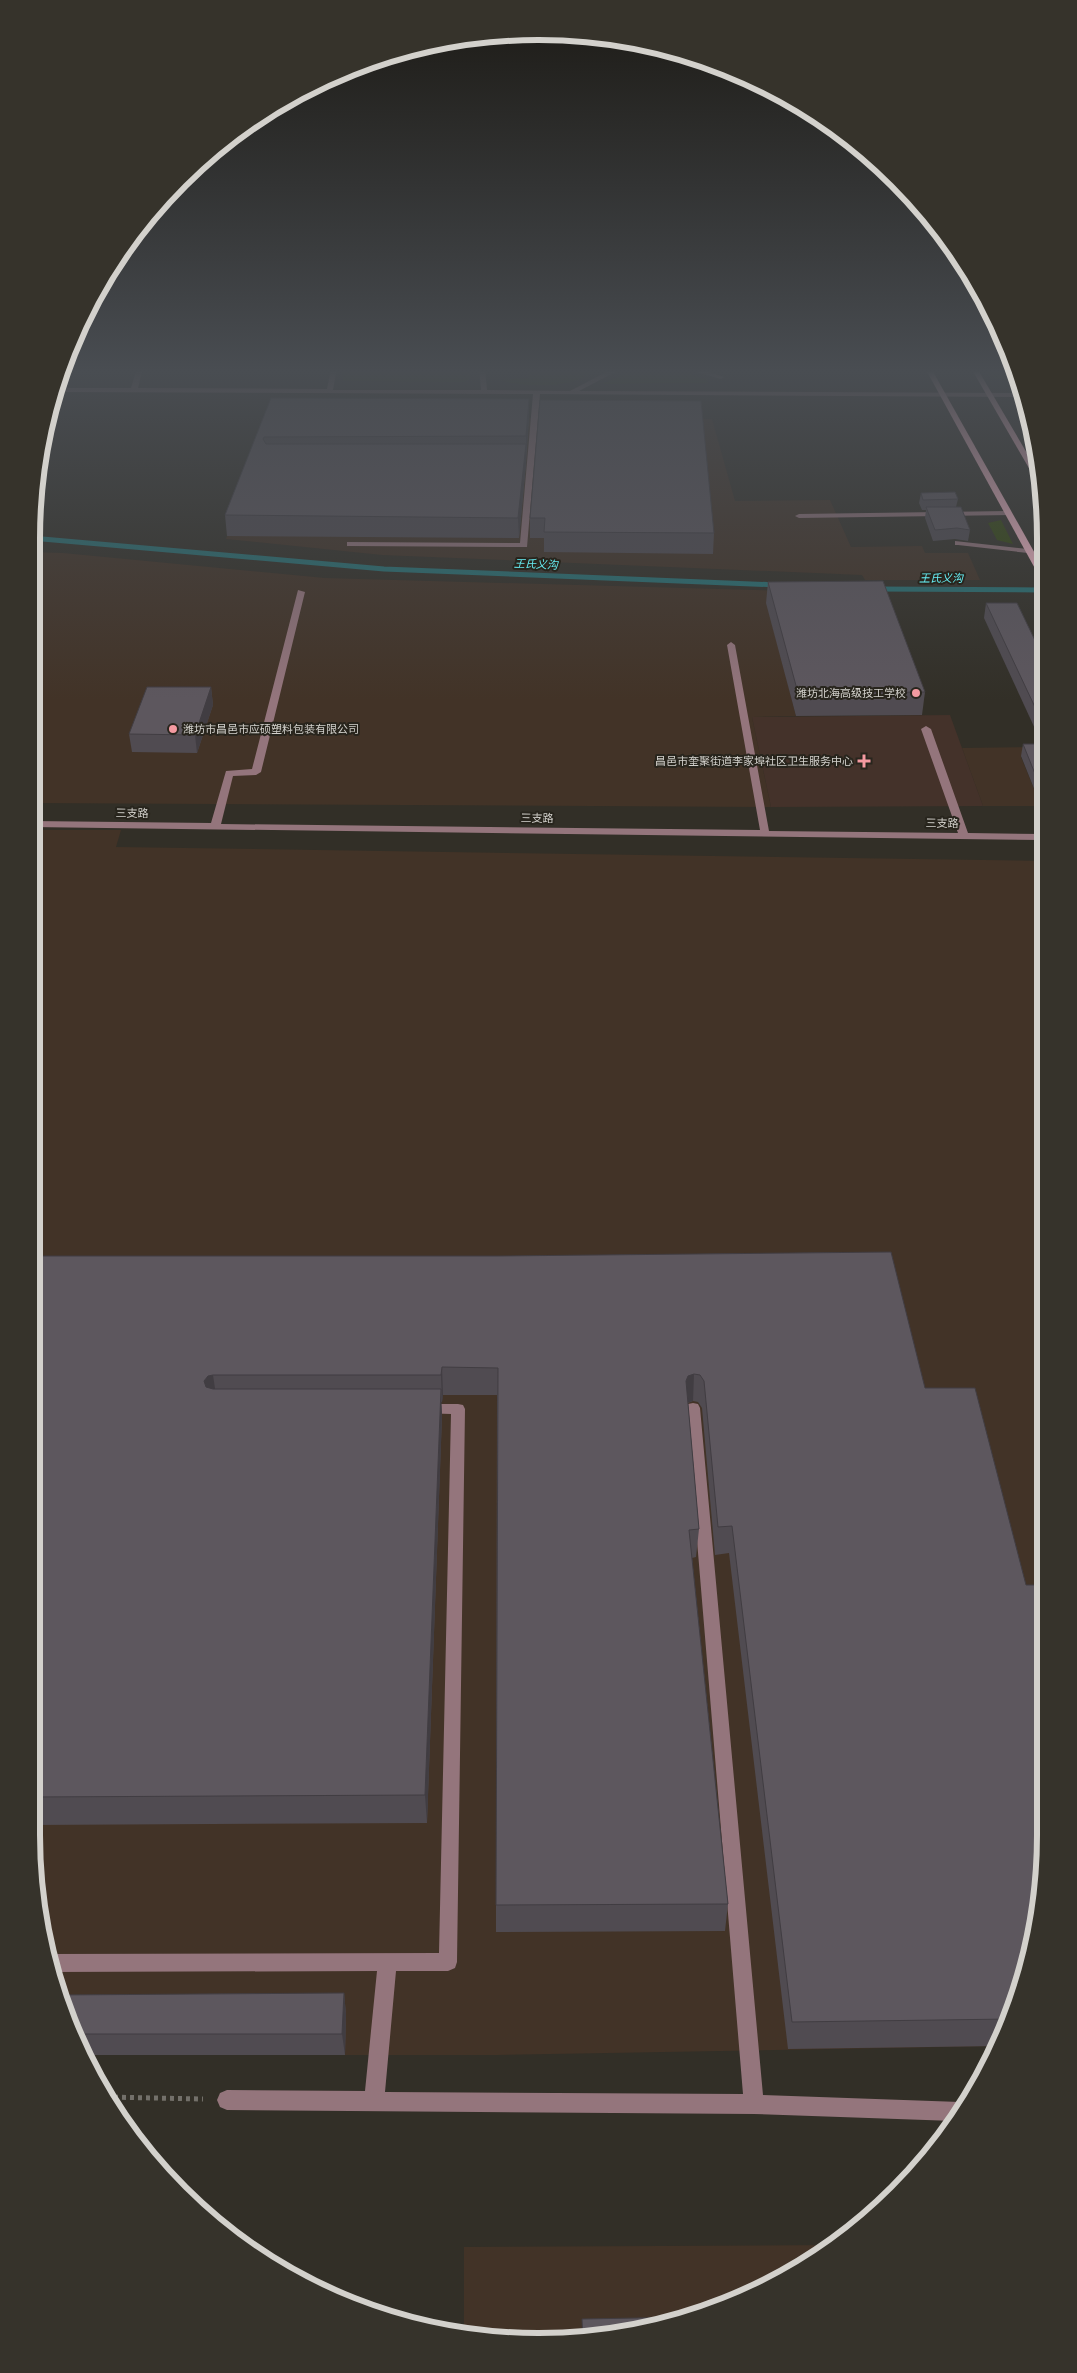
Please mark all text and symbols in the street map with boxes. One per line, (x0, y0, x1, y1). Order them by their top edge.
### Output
water label: 王氏义沟 (514, 557, 559, 571)
water label: 王氏义沟 (919, 572, 964, 584)
place label: 潍坊北海高级技工学校 (796, 687, 906, 699)
marker: 潍坊北海高级技工学校 (910, 687, 922, 699)
marker: 潍坊市昌邑市应硕塑料包装有限公司 (167, 723, 179, 735)
place label: 潍坊市昌邑市应硕塑料包装有限公司 (183, 723, 359, 735)
marker: 昌邑市奎聚街道李家埠社区卫生服务中心 (857, 754, 871, 768)
place label: 昌邑市奎聚街道李家埠社区卫生服务中心 (655, 755, 853, 767)
street label: 三支路 (115, 807, 149, 819)
street label: 三支路 (520, 812, 554, 824)
street label: 三支路 (925, 817, 959, 829)

